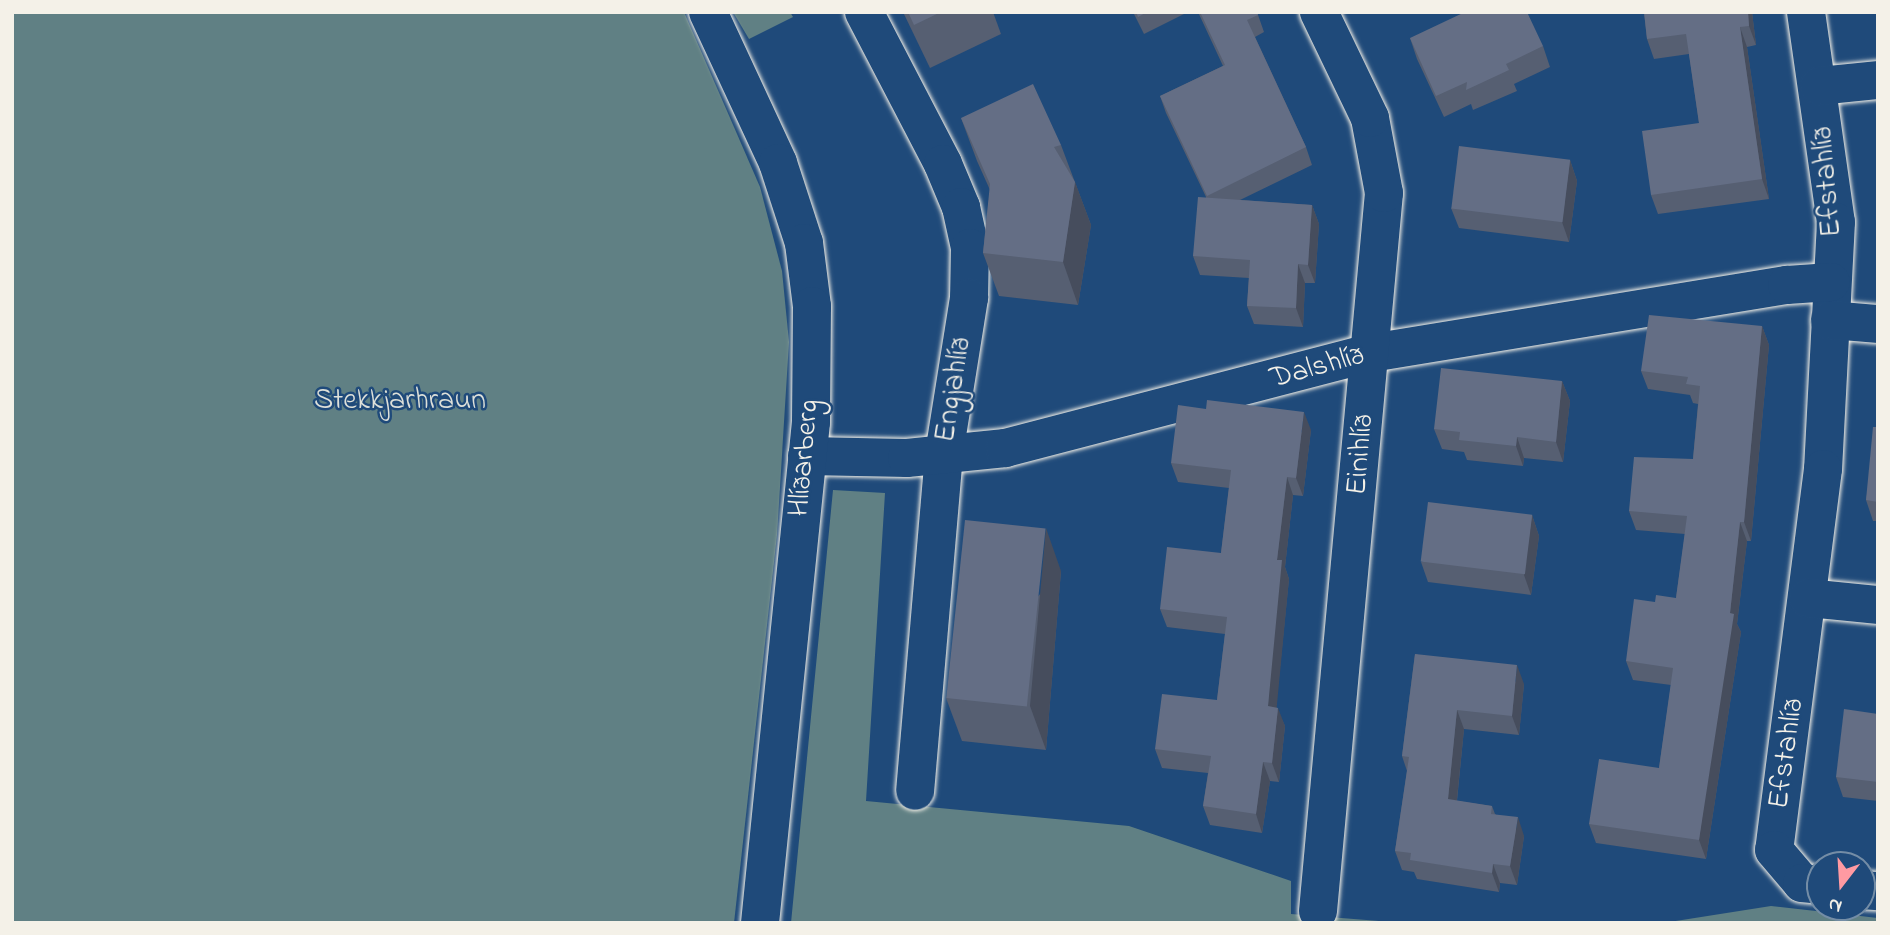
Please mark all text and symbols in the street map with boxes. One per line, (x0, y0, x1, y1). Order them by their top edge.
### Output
street label: Efstahlíð (1805, 125, 1851, 239)
street label: Engjahlíð (928, 335, 980, 445)
street label: Dalshlíð (1266, 338, 1368, 398)
park label: Stekkjarhraun (314, 383, 486, 419)
street label: Hlíðarberg (782, 398, 828, 518)
street label: Einihlíð (1340, 413, 1382, 497)
street label: Efstahlíð (1761, 697, 1813, 811)
north arrow (1806, 851, 1876, 921)
text: N (1825, 890, 1845, 919)

